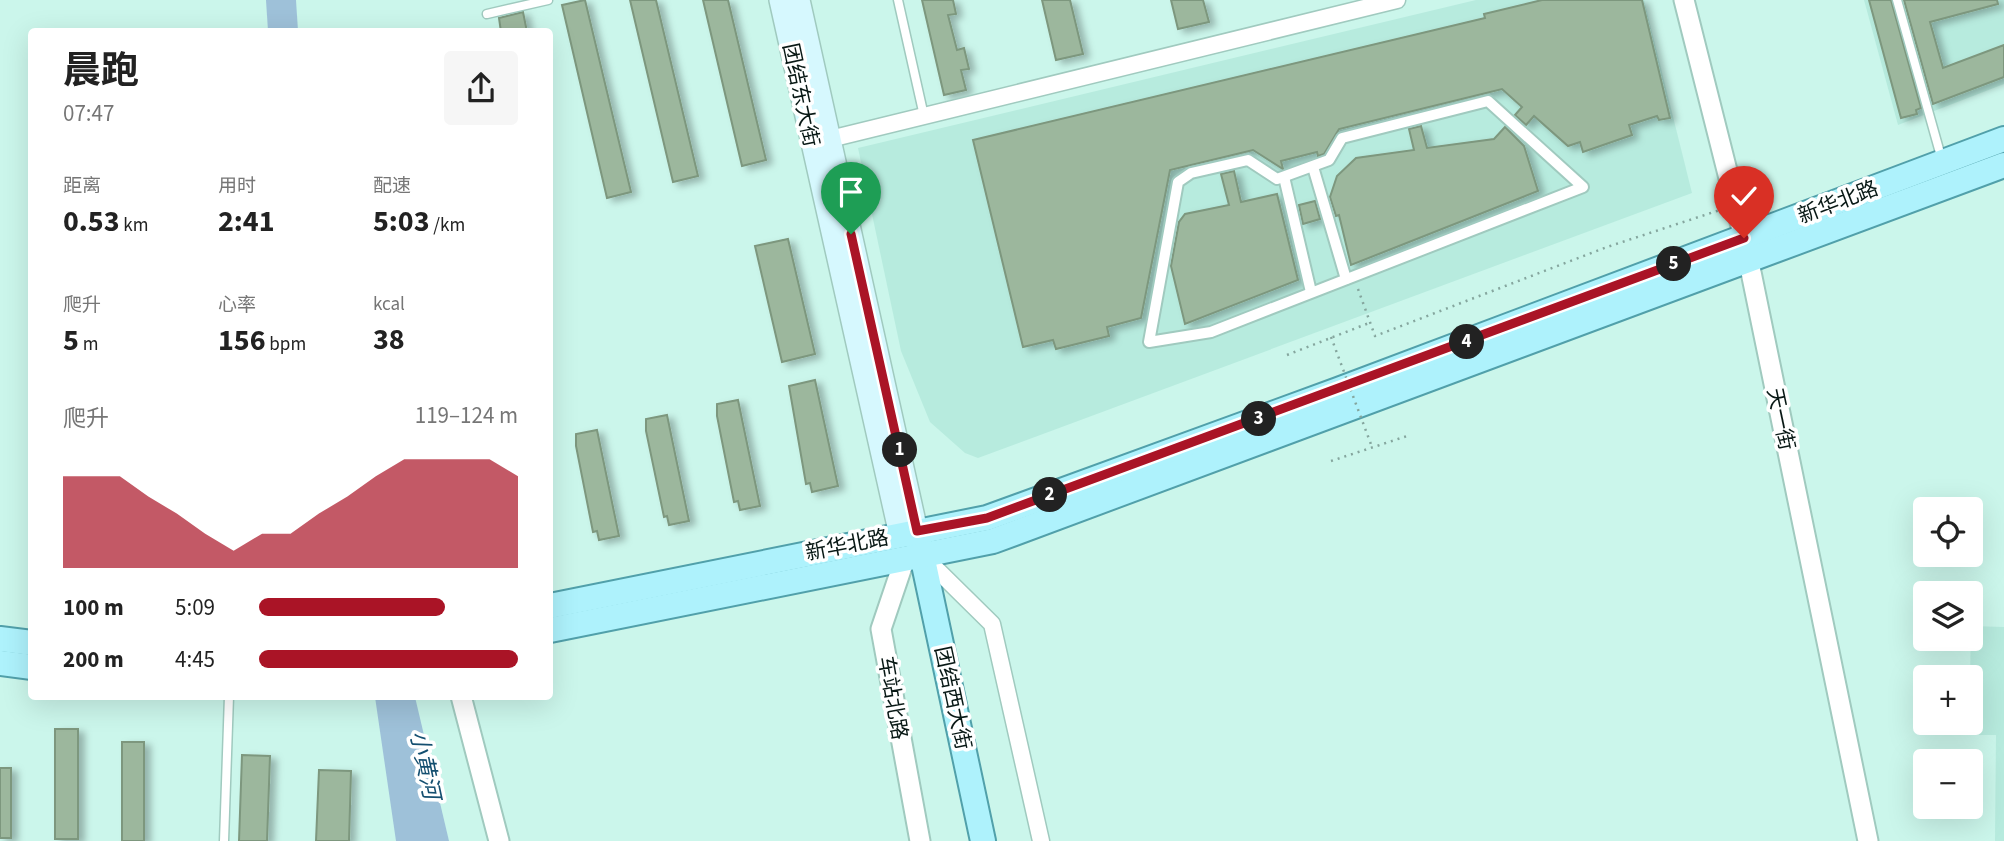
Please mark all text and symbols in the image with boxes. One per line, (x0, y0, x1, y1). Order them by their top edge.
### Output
street label: 团结东大街 (775, 41, 827, 149)
text: 晨跑 (63, 44, 139, 98)
button: share (444, 51, 518, 125)
text: 07:47 (63, 97, 114, 130)
pin (821, 162, 881, 234)
pin (1714, 166, 1774, 238)
text: 距离 (63, 173, 101, 200)
text: 用时 (218, 173, 256, 200)
text: 配速 (373, 173, 411, 200)
icon: arrive (832, 173, 870, 211)
street label: 新华北路 (1793, 173, 1883, 231)
icon: check (1725, 177, 1763, 215)
text: 0.53 (63, 200, 120, 243)
text: 2:41 (218, 200, 275, 243)
text: 5:03 (373, 200, 430, 243)
text: km (120, 212, 149, 239)
text: /km (430, 212, 465, 239)
pin: 5 (1656, 246, 1692, 282)
text: 5 (1668, 250, 1679, 277)
text: kcal (373, 291, 405, 318)
text: 爬升 (63, 292, 101, 319)
text: 心率 (218, 292, 256, 319)
text: 38 (373, 318, 405, 361)
text: 5 (63, 319, 79, 362)
text: 156 (218, 319, 266, 362)
pin: 4 (1450, 324, 1484, 360)
text: 4 (1461, 328, 1472, 355)
text: m (79, 331, 98, 358)
text: bpm (266, 331, 306, 358)
street label: 天一街 (1760, 385, 1802, 453)
text: 119–124 m (415, 399, 518, 432)
text: 爬升 (63, 402, 109, 435)
pin: 3 (1242, 402, 1276, 436)
text: 3 (1253, 405, 1264, 432)
pin: 1 (883, 433, 918, 468)
text: 1 (894, 436, 905, 463)
pin: 2 (1032, 477, 1068, 512)
text: 2 (1044, 481, 1055, 508)
map controls (1913, 497, 1983, 819)
button: locate (1913, 497, 1983, 567)
street label: 新华北路 (803, 522, 891, 568)
button: layers (1913, 581, 1983, 651)
text: 100 m (63, 591, 124, 624)
text: 5:09 (175, 591, 215, 624)
text: 200 m (63, 643, 124, 676)
text: 4:45 (175, 643, 215, 676)
street label: 团结西大街 (927, 644, 979, 752)
street label: 车站北路 (871, 654, 915, 742)
button: + (1913, 665, 1983, 735)
water label: 小黄河 (402, 728, 449, 806)
button: − (1913, 749, 1983, 819)

